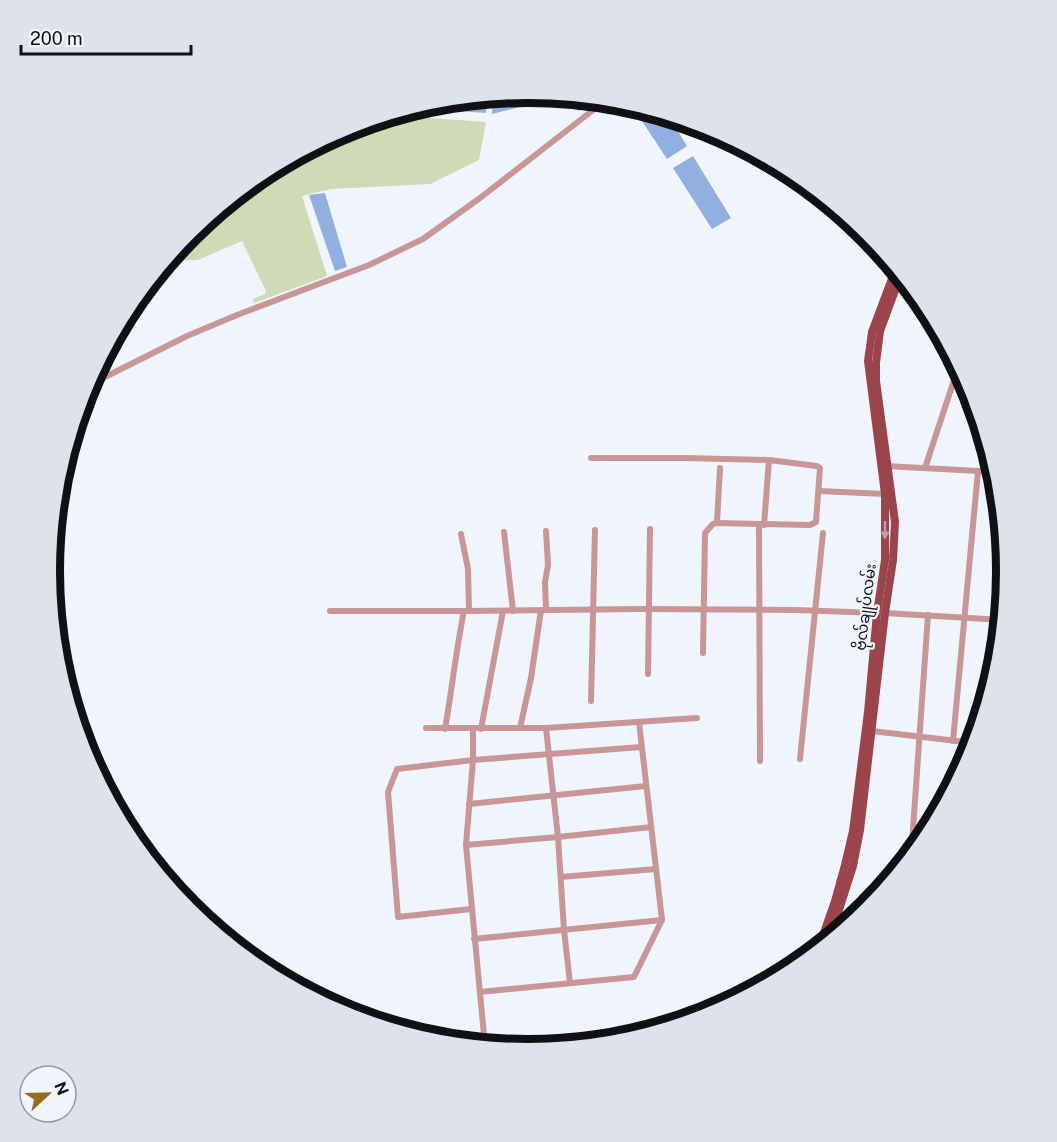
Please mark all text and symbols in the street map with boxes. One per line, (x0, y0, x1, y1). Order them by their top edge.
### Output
scale bar (21, 18, 190, 56)
text: 200 m (30, 28, 83, 49)
one-way arrow (880, 521, 890, 540)
street label: ဗိုလ်ချုပ်လမ်း (850, 563, 883, 652)
north arrow (18, 1064, 78, 1124)
text: N (50, 1079, 73, 1098)

